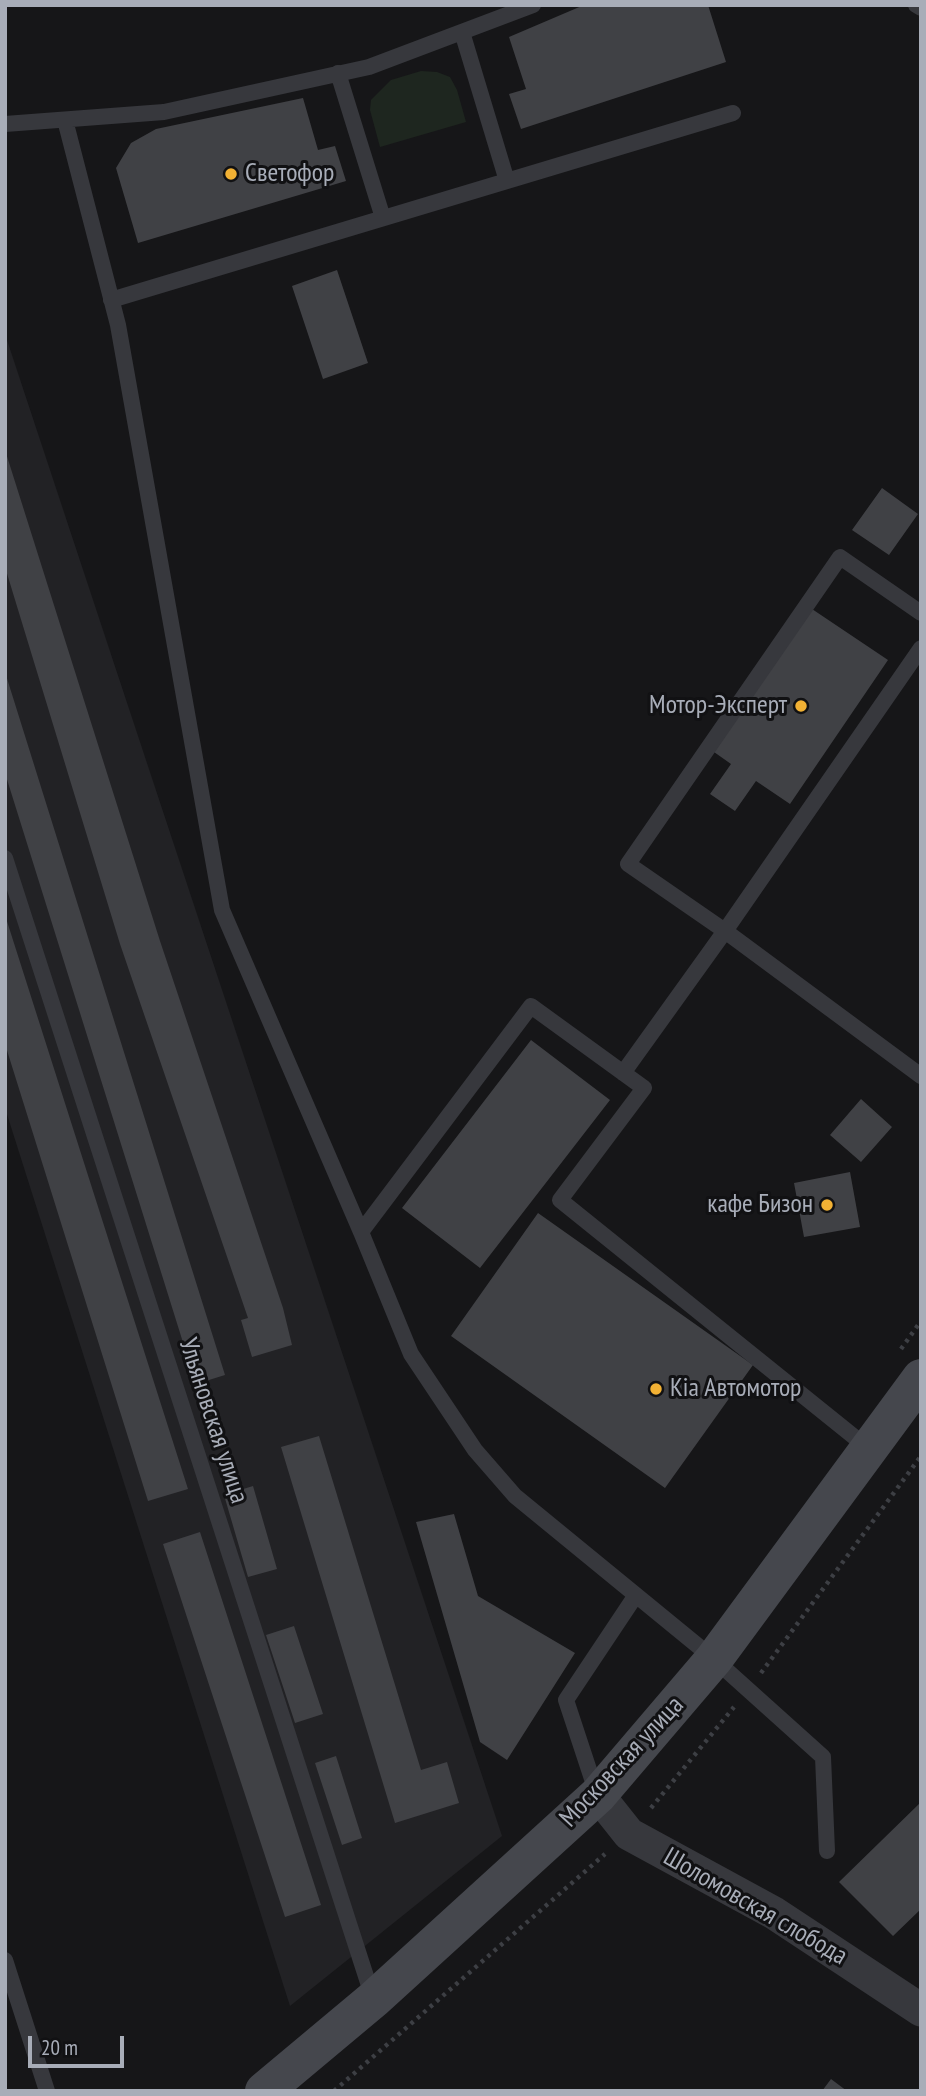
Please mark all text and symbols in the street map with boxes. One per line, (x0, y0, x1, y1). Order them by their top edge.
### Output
place label: Светофор (245, 158, 334, 190)
marker: Светофор (223, 166, 239, 182)
place label: Мотор-Эксперт (649, 690, 787, 722)
marker: Мотор-Эксперт (793, 698, 809, 714)
place label: кафе Бизон (707, 1189, 813, 1221)
marker: кафе Бизон (819, 1197, 835, 1213)
street label: Ульяновская улица (172, 1334, 254, 1508)
place label: Kia Автомотор (670, 1373, 801, 1405)
marker: Kia Автомотор (648, 1381, 664, 1397)
street label: Московская улица (554, 1690, 690, 1834)
street label: Шоломовская слобода (658, 1842, 852, 1972)
scale bar (32, 2022, 128, 2066)
text: 20 m (41, 2034, 78, 2061)

